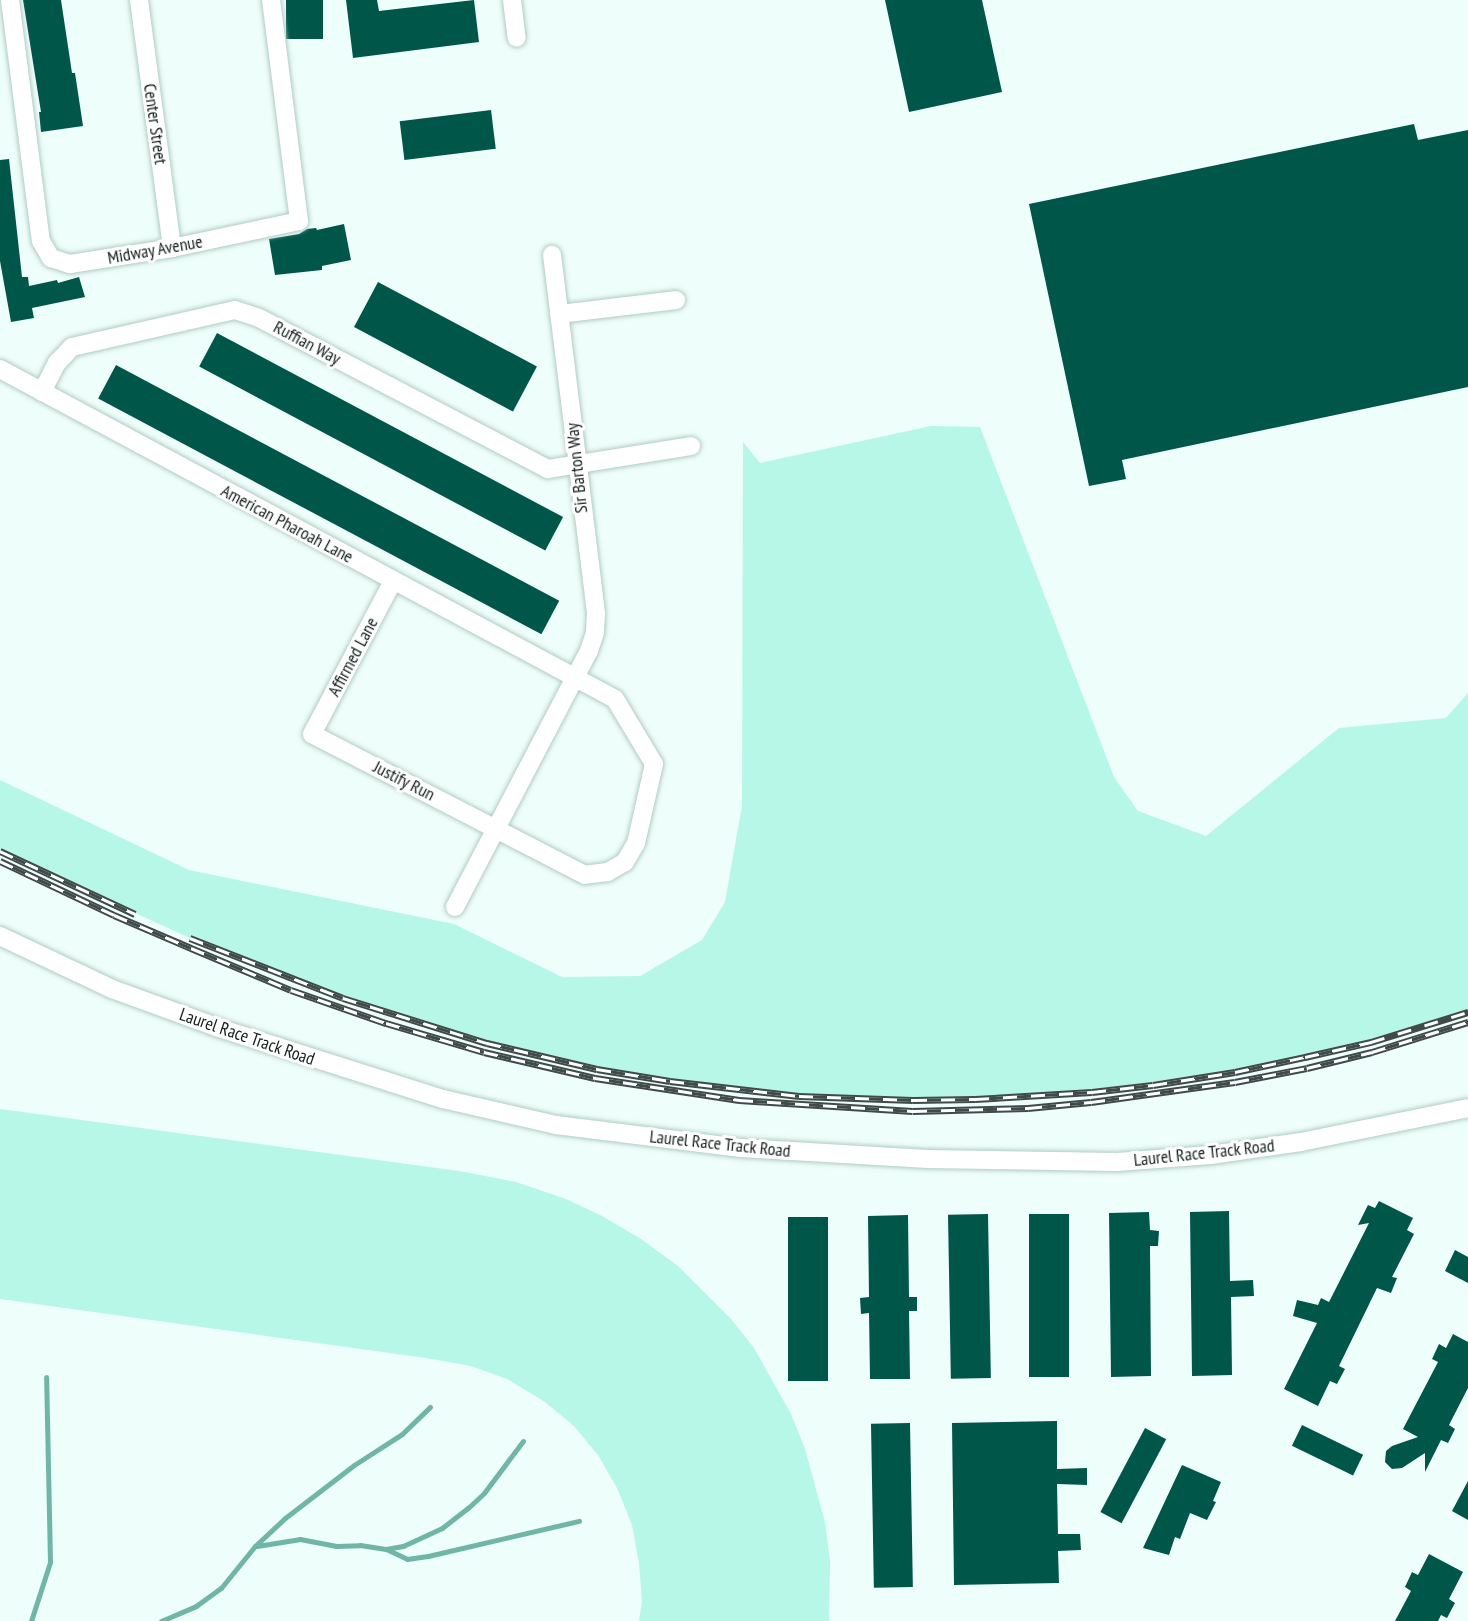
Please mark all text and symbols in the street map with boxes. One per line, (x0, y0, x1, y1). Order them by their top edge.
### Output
street label: Center Street (139, 82, 171, 166)
street label: Midway Avenue (105, 231, 205, 269)
street label: Ruffian Way (270, 316, 344, 370)
street label: Sir Barton Way (561, 422, 593, 514)
street label: American Pharoah Lane (217, 480, 357, 568)
street label: Affirmed Lane (323, 614, 383, 700)
street label: Justify Run (369, 756, 439, 806)
street label: Laurel Race Track Road (176, 1004, 318, 1070)
street label: Laurel Race Track Road (648, 1126, 792, 1162)
street label: Laurel Race Track Road (1132, 1135, 1276, 1171)

